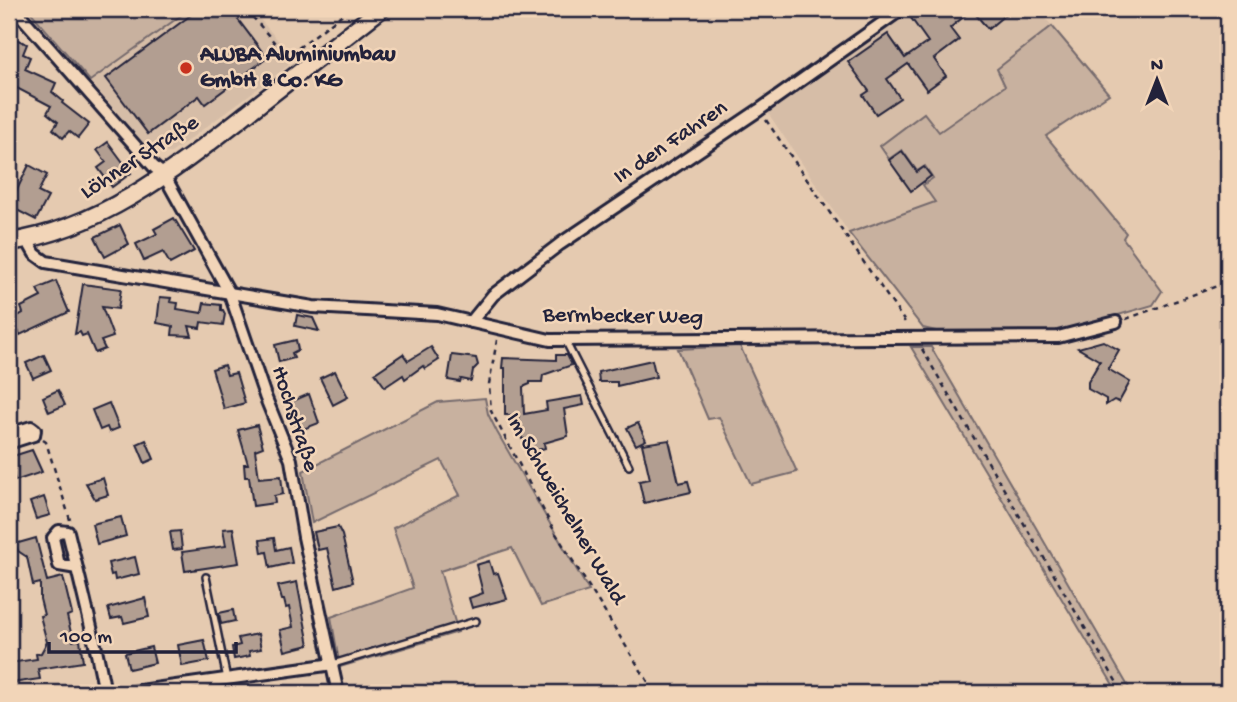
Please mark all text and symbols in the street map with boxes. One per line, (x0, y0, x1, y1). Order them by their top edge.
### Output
place label: ALUBA Aluminiumbau GmbH & Co. KG (199, 42, 396, 95)
north arrow (1122, 46, 1192, 116)
text: N (1151, 55, 1163, 78)
marker: ALUBA Aluminiumbau GmbH & Co. KG (178, 60, 194, 76)
street label: In den Fahren (609, 95, 733, 191)
street label: Löhner Straße (76, 109, 205, 206)
street label: Bermbecker Weg (542, 302, 703, 332)
street label: Hochstraße (264, 363, 324, 476)
street label: Im Schweichelner Wald (499, 408, 632, 611)
scale bar (49, 611, 236, 655)
text: 100 m (59, 626, 112, 651)

